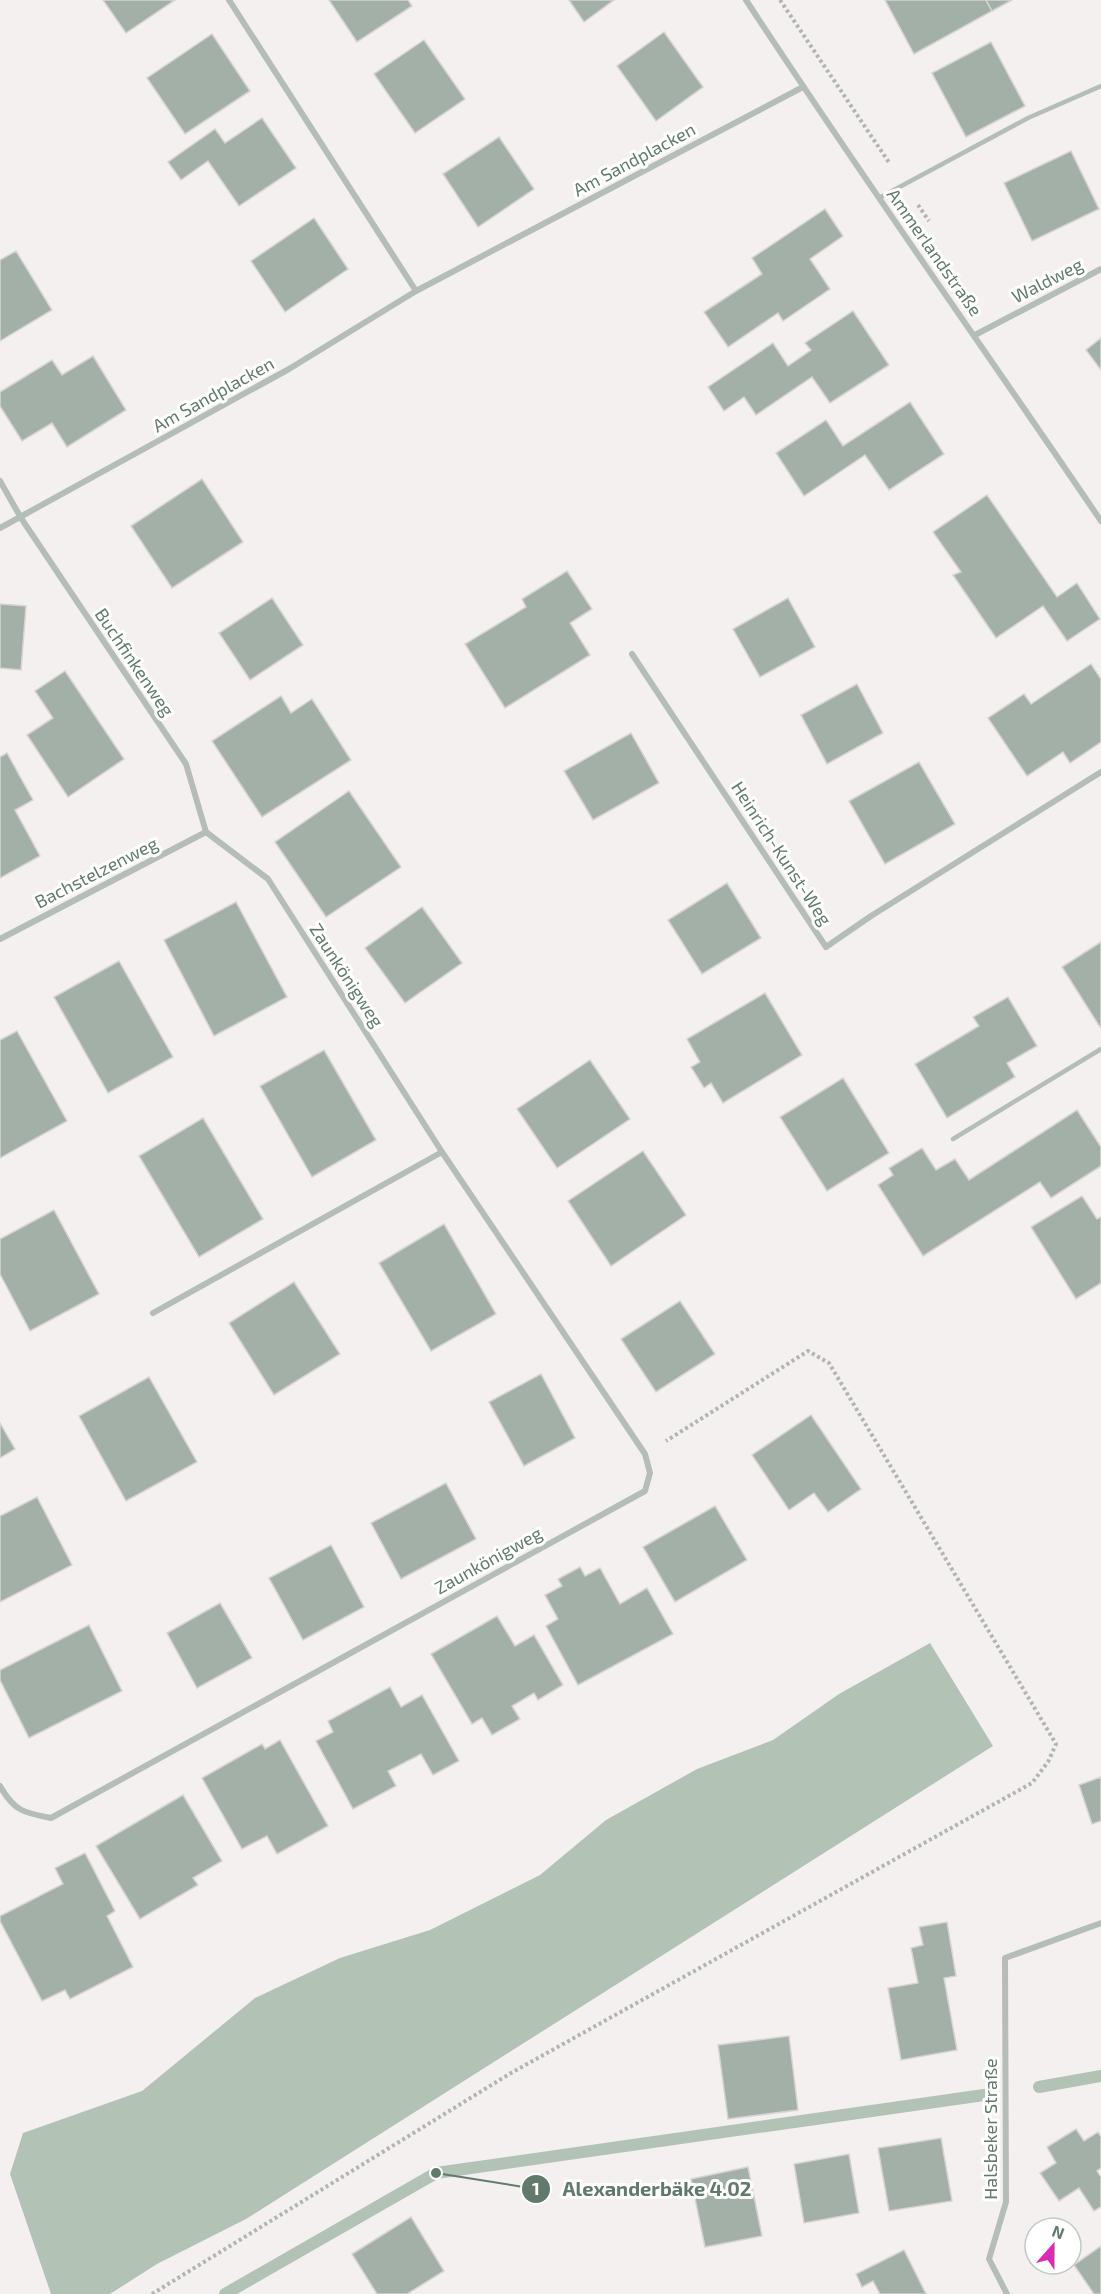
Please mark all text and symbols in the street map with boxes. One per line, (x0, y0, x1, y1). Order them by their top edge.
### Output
street label: Am Sandplacken (569, 118, 699, 200)
street label: Ammerlandstraße (883, 184, 987, 320)
street label: Waldweg (1008, 253, 1086, 307)
street label: Am Sandplacken (149, 352, 277, 436)
street label: Buchfinkenweg (91, 604, 179, 720)
street label: Heinrich-Kunst-Weg (727, 777, 837, 929)
street label: Bachstelzenweg (31, 832, 161, 912)
street label: Zaunkönigweg (305, 919, 389, 1031)
street label: Zaunkönigweg (430, 1521, 546, 1599)
street label: Halsbeker Straße (979, 2058, 1001, 2200)
callout: Alexanderbäke 4.02 (521, 2170, 764, 2208)
text: Alexanderbäke 4.02 (563, 2176, 751, 2200)
text: 1 (532, 2177, 540, 2199)
north arrow (1023, 2216, 1083, 2276)
text: N (1050, 2221, 1067, 2242)

